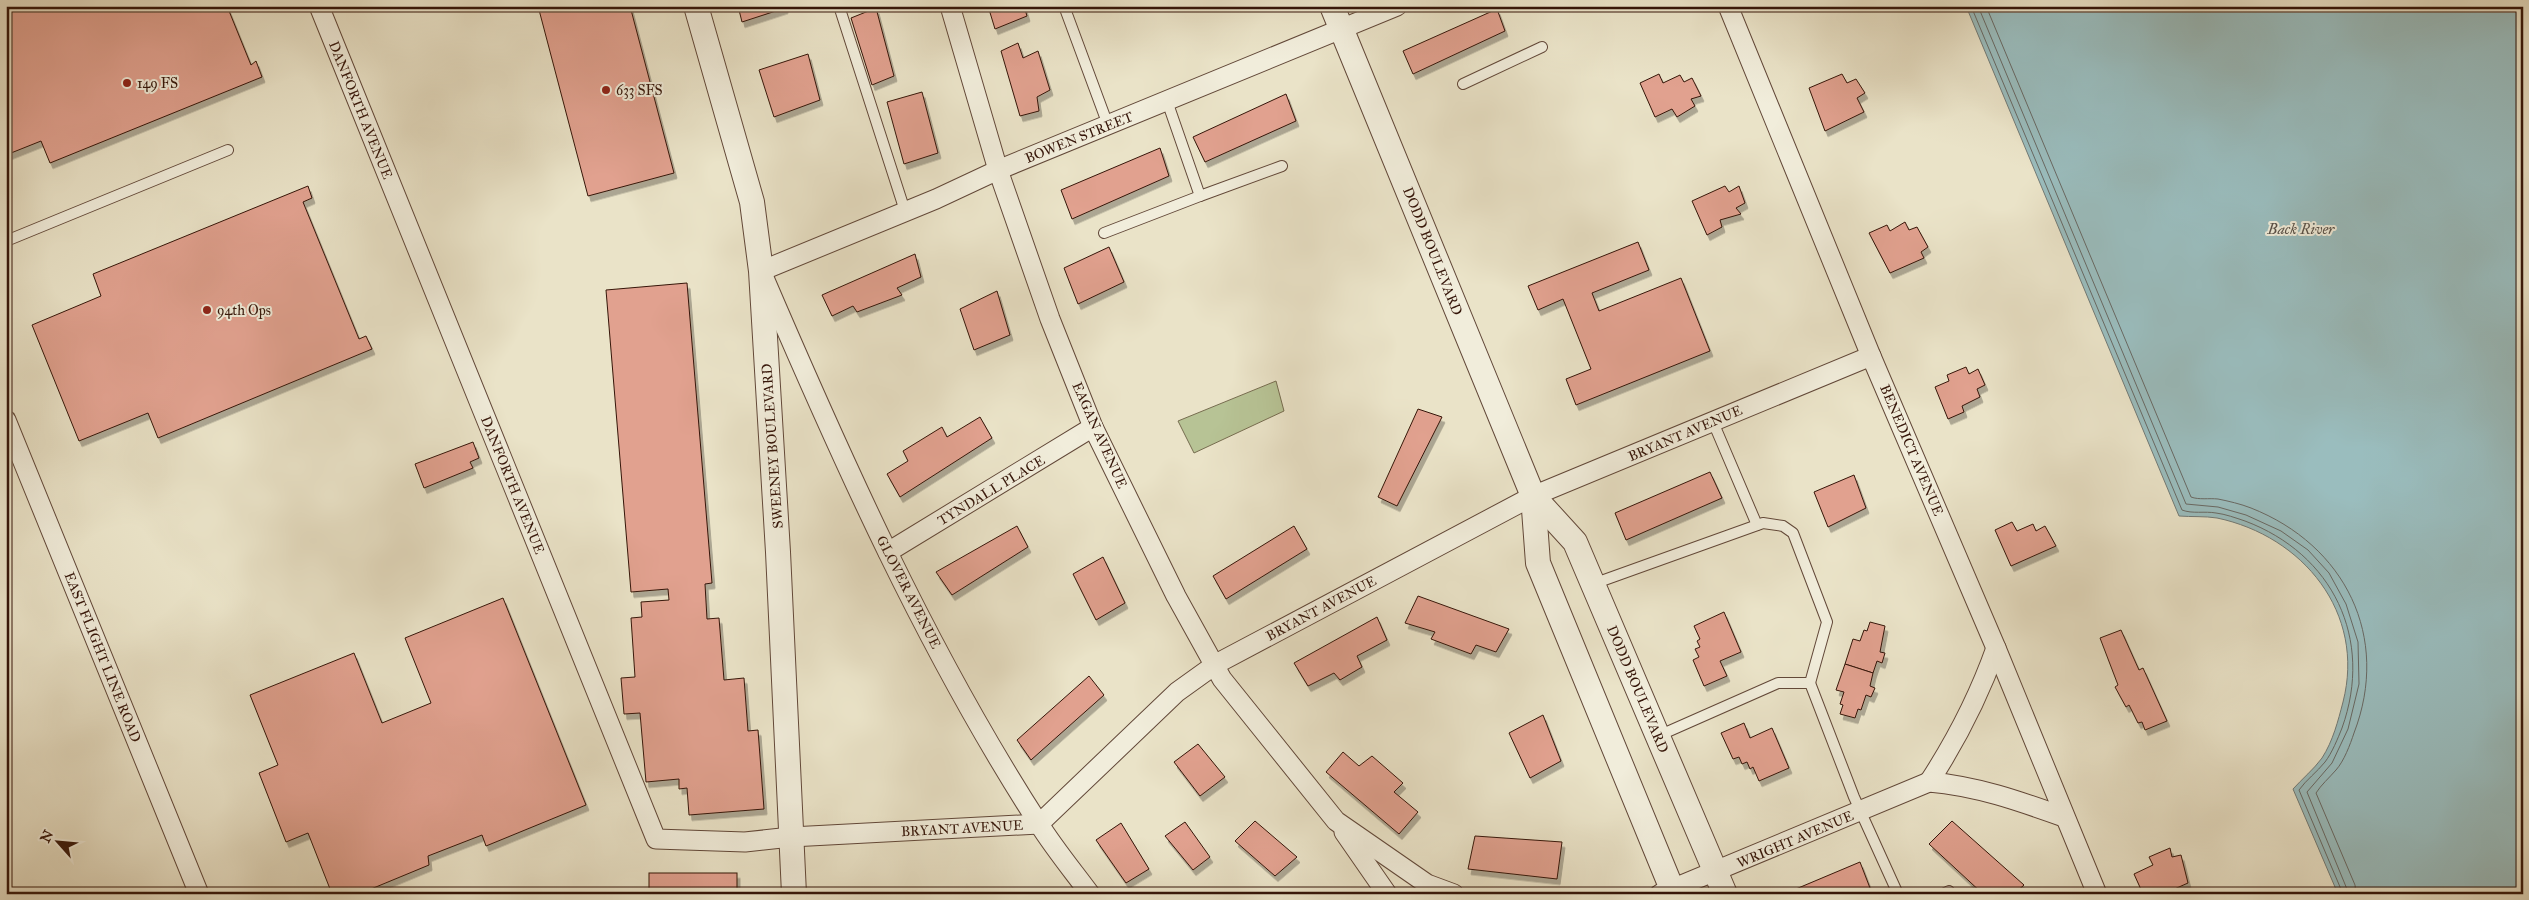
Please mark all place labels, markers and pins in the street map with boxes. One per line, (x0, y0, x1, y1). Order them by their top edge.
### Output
place label: 149 FS (137, 75, 178, 92)
marker: 149 FS (121, 77, 133, 89)
place label: 633 SFS (616, 82, 663, 99)
marker: 633 SFS (600, 84, 612, 96)
place label: 94th Ops (217, 302, 271, 319)
marker: 94th Ops (201, 304, 213, 316)

